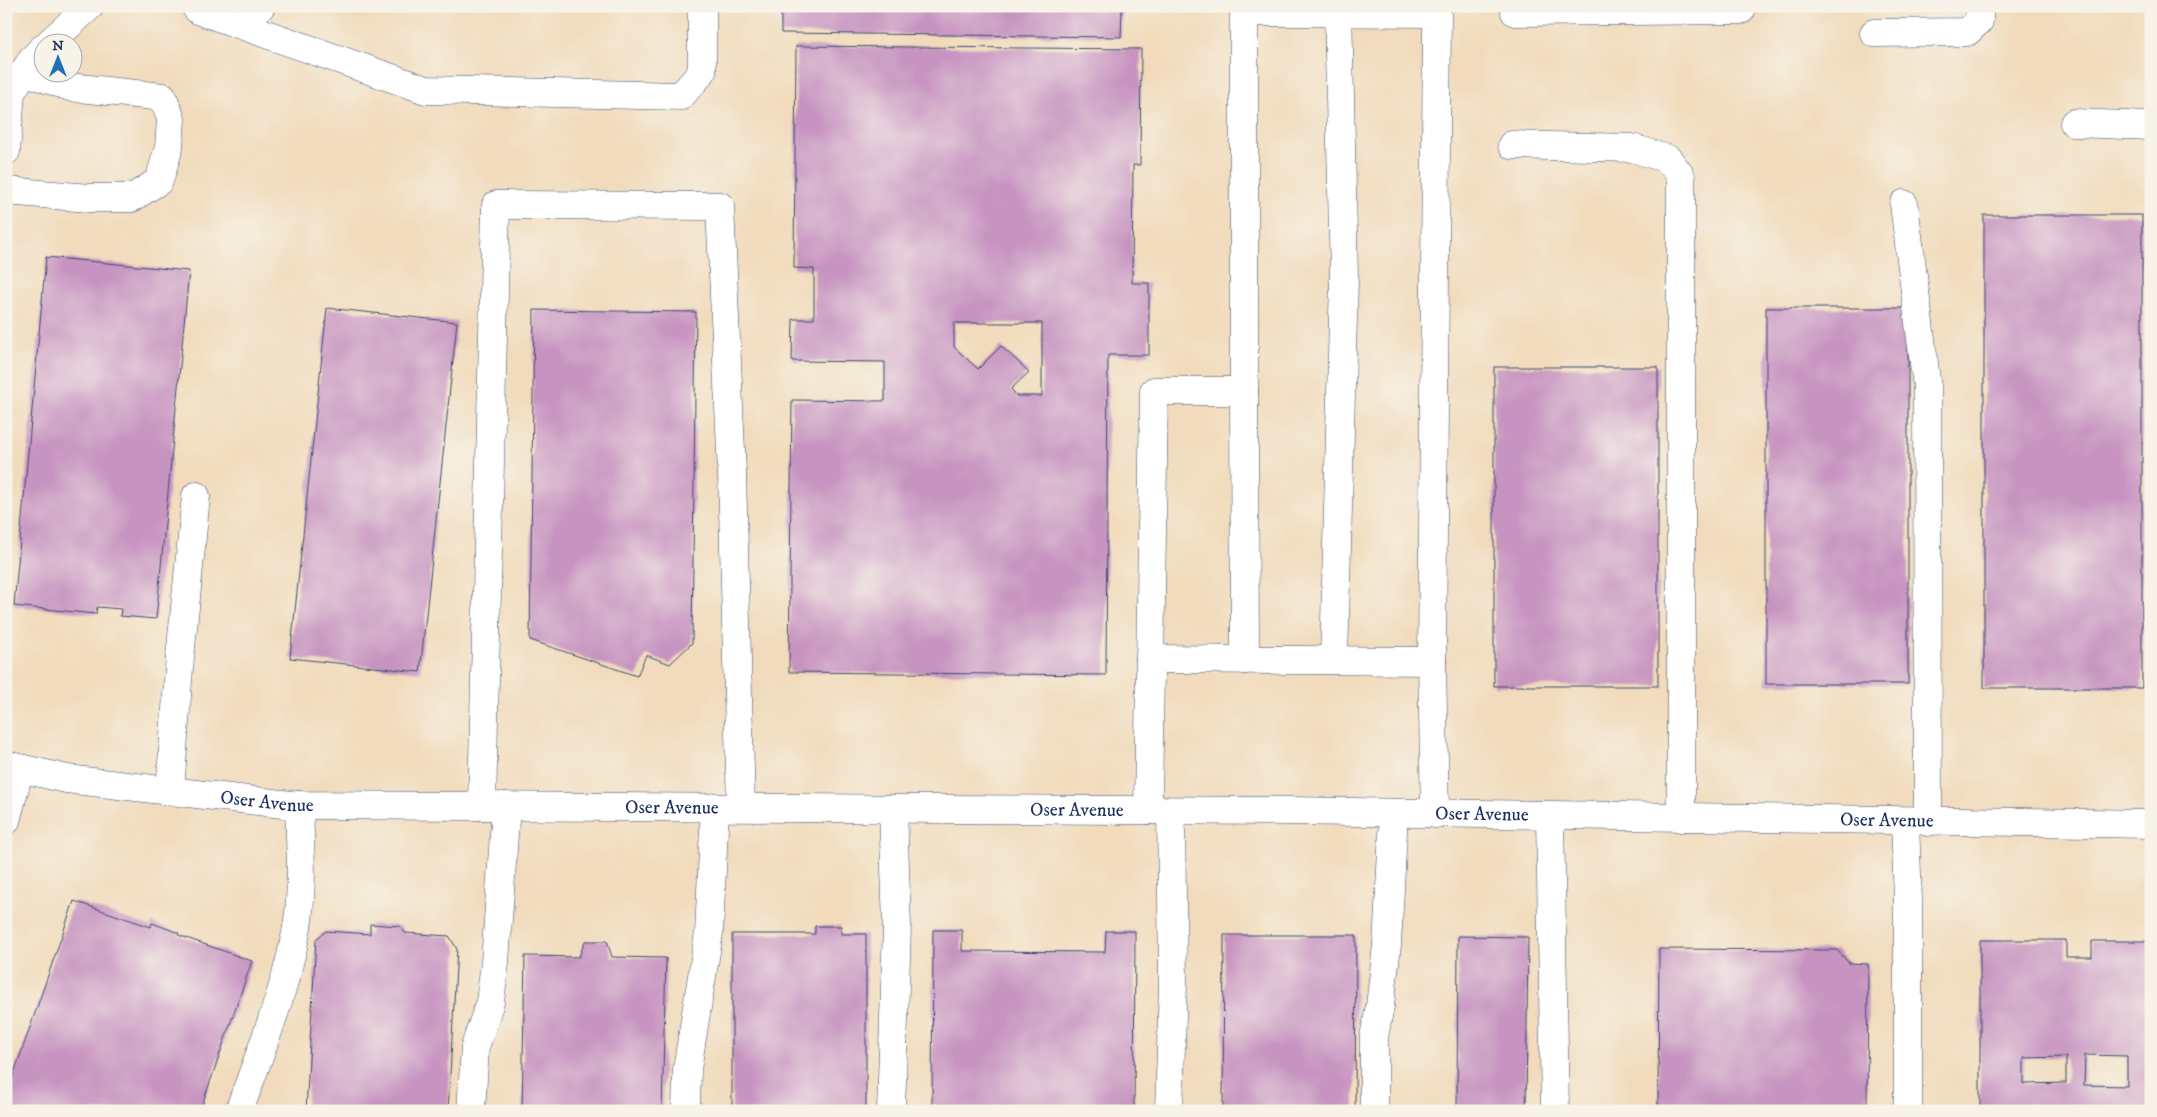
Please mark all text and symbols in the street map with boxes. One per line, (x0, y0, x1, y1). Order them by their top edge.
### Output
north arrow (32, 32, 82, 82)
text: N (52, 37, 64, 55)
street label: Oser Avenue (219, 785, 314, 817)
street label: Oser Avenue (625, 796, 719, 819)
street label: Oser Avenue (1030, 798, 1124, 822)
street label: Oser Avenue (1435, 802, 1529, 826)
street label: Oser Avenue (1840, 808, 1934, 832)

